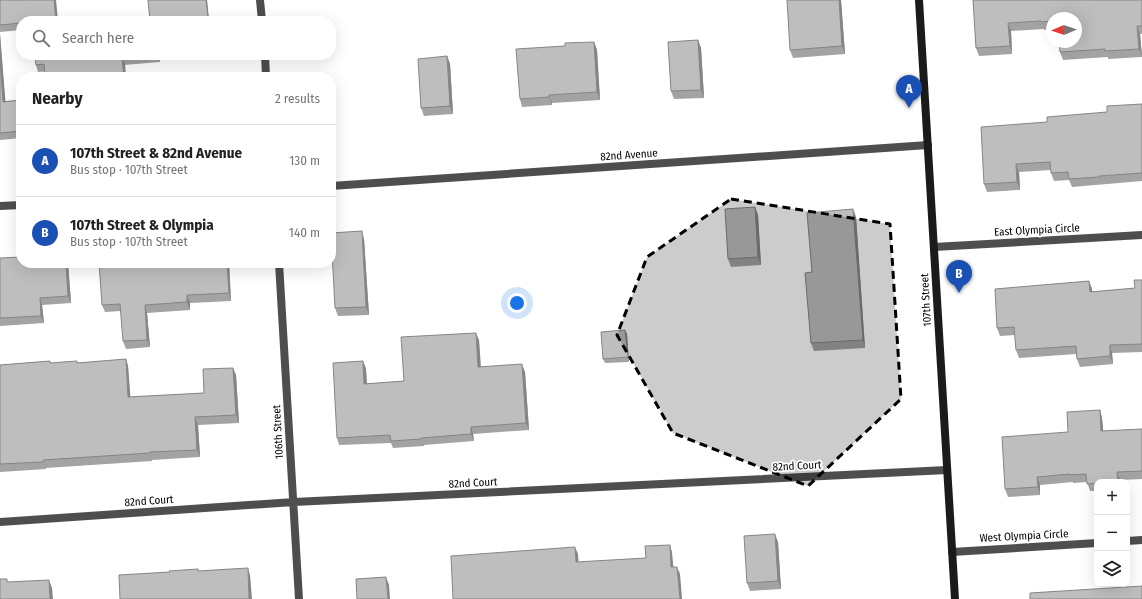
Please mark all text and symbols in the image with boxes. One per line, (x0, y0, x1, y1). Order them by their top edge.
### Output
north arrow (1046, 12, 1082, 48)
search box (16, 16, 336, 60)
icon: search (30, 27, 52, 49)
text: Search here (62, 29, 134, 47)
pin: A (896, 75, 922, 108)
text: Nearby (32, 88, 83, 109)
text: 2 results (275, 91, 320, 106)
text: 107th Street & 82nd Avenue (70, 144, 242, 162)
street label: 82nd Avenue (600, 147, 658, 163)
text: A (41, 153, 49, 168)
text: 130 m (289, 153, 320, 168)
text: Bus stop · 107th Street (70, 162, 188, 177)
text: 107th Street & Olympia (70, 216, 214, 234)
street label: East Olympia Circle (994, 221, 1080, 239)
text: B (41, 225, 49, 240)
text: 140 m (289, 225, 320, 240)
text: Bus stop · 107th Street (70, 234, 188, 249)
pin: B (946, 260, 972, 293)
street label: 107th Street (918, 273, 934, 327)
your location (507, 293, 527, 313)
street label: 106th Street (270, 404, 286, 460)
street label: 82nd Court (772, 458, 822, 474)
street label: 82nd Court (448, 475, 498, 491)
map controls (1094, 479, 1130, 587)
button: + (1094, 479, 1130, 515)
street label: 82nd Court (124, 493, 174, 509)
button: − (1094, 515, 1130, 551)
street label: West Olympia Circle (979, 527, 1069, 545)
button: layers (1094, 551, 1130, 587)

